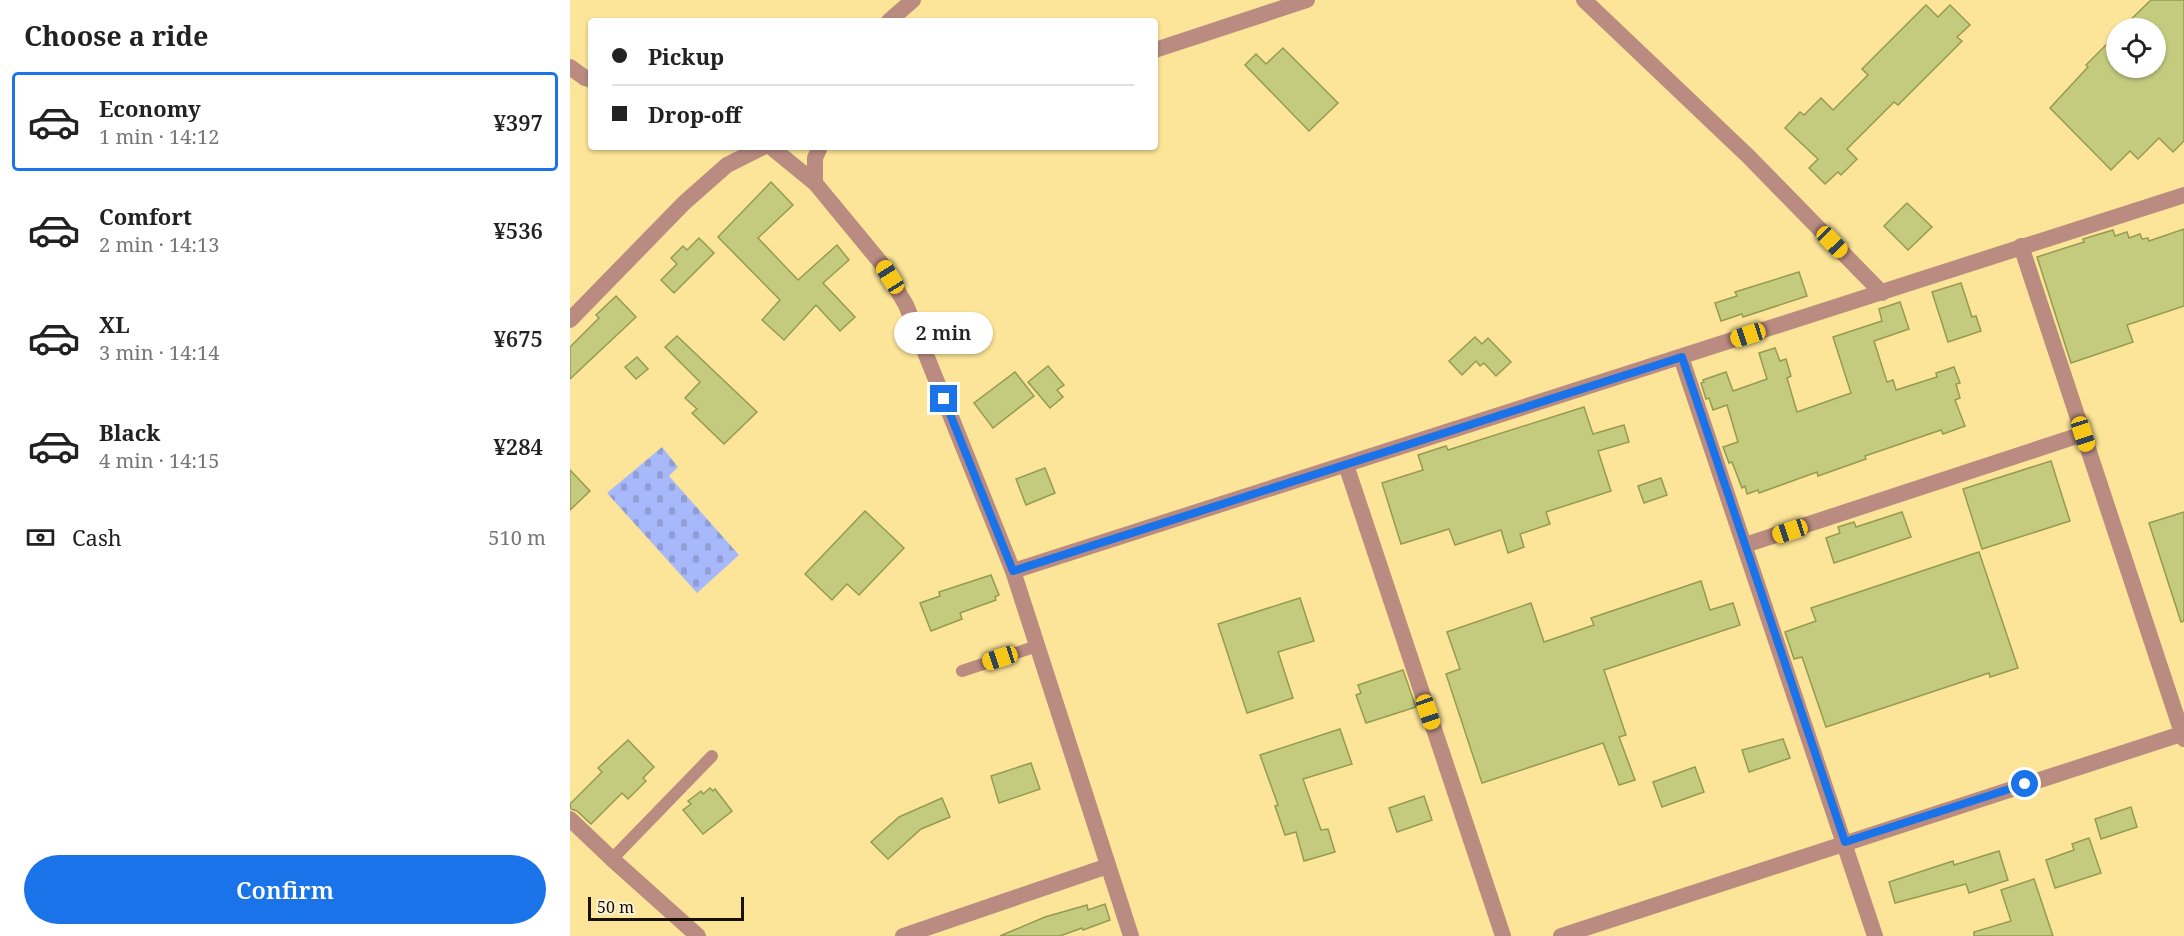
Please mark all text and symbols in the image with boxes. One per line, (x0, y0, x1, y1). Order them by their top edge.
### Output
text: Choose a ride (24, 17, 209, 54)
map controls (2106, 18, 2166, 78)
button: locate (2106, 18, 2166, 78)
text: Pickup (648, 41, 724, 71)
text: Economy (99, 93, 201, 123)
icon: car (27, 95, 81, 149)
text: Drop-off (648, 99, 741, 129)
text: ¥397 (493, 107, 543, 137)
text: 1 min · 14:12 (99, 123, 219, 150)
text: Comfort (99, 201, 192, 231)
icon: car (27, 203, 81, 257)
text: ¥536 (493, 215, 543, 245)
car (1813, 223, 1851, 261)
text: 2 min · 14:13 (99, 231, 219, 258)
car (873, 257, 907, 297)
text: XL (99, 309, 130, 339)
icon: car (27, 311, 81, 365)
callout: 2 min (894, 312, 994, 354)
text: 2 min (916, 319, 971, 346)
car (1728, 321, 1768, 349)
text: ¥675 (493, 323, 543, 353)
text: 3 min · 14:14 (99, 339, 219, 366)
route end (930, 385, 957, 412)
car (2069, 414, 2097, 454)
text: Black (99, 417, 160, 447)
icon: car (27, 419, 81, 473)
text: ¥284 (493, 431, 543, 461)
text: 4 min · 14:15 (99, 447, 219, 474)
car (1770, 517, 1810, 545)
icon: cash (24, 521, 57, 554)
text: Cash (72, 522, 122, 552)
text: 510 m (488, 524, 546, 551)
car (980, 644, 1020, 672)
car (1414, 692, 1442, 732)
route start (2011, 770, 2038, 797)
button: Confirm (24, 855, 546, 924)
scale bar (588, 894, 744, 922)
text: 50 m (597, 896, 634, 918)

